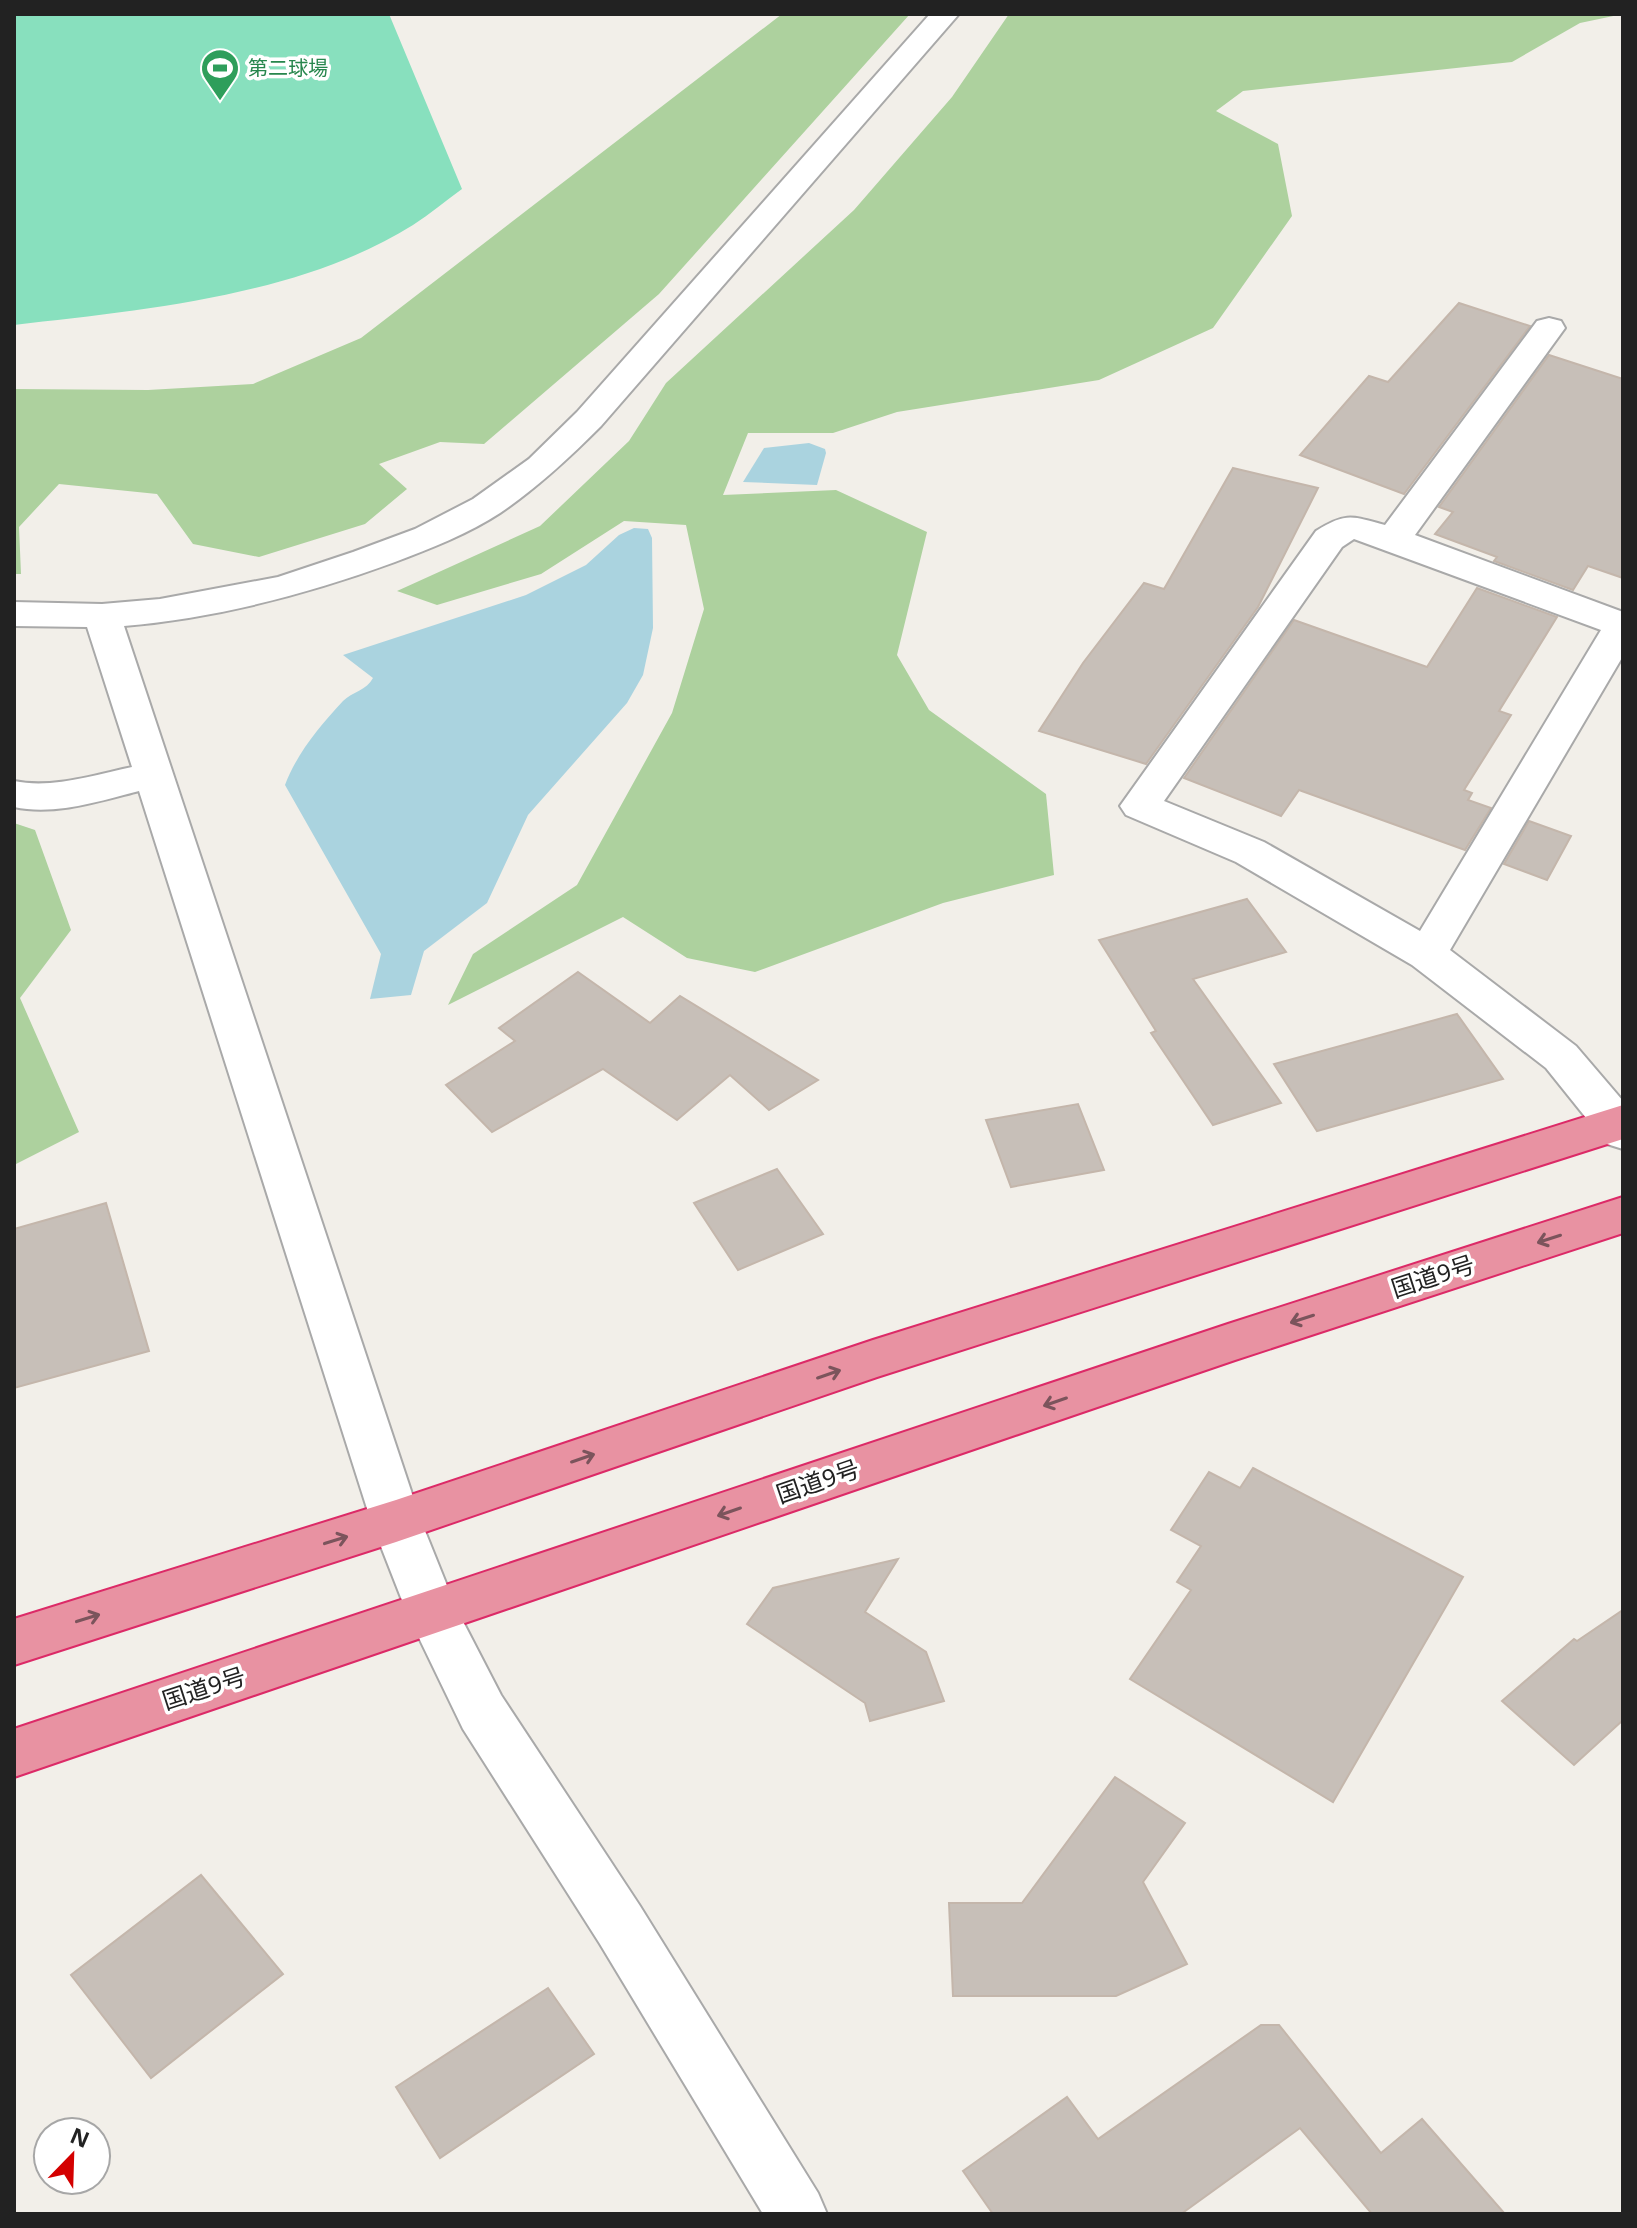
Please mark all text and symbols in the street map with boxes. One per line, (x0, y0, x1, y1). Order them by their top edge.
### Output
sports icon: 第二球場 (199, 47, 241, 102)
place label: 第二球場 (248, 54, 328, 81)
one-way arrow (1537, 1232, 1562, 1247)
street label: 国道9号 (1387, 1247, 1478, 1305)
one-way arrow (1289, 1312, 1315, 1327)
one-way arrow (816, 1365, 841, 1380)
one-way arrow (1043, 1395, 1068, 1410)
one-way arrow (570, 1449, 595, 1464)
street label: 国道9号 (772, 1451, 863, 1510)
one-way arrow (717, 1506, 742, 1521)
one-way arrow (323, 1532, 349, 1547)
one-way arrow (75, 1610, 101, 1625)
street label: 国道9号 (158, 1659, 249, 1717)
north arrow (32, 2116, 112, 2196)
text: N (66, 2119, 94, 2154)

